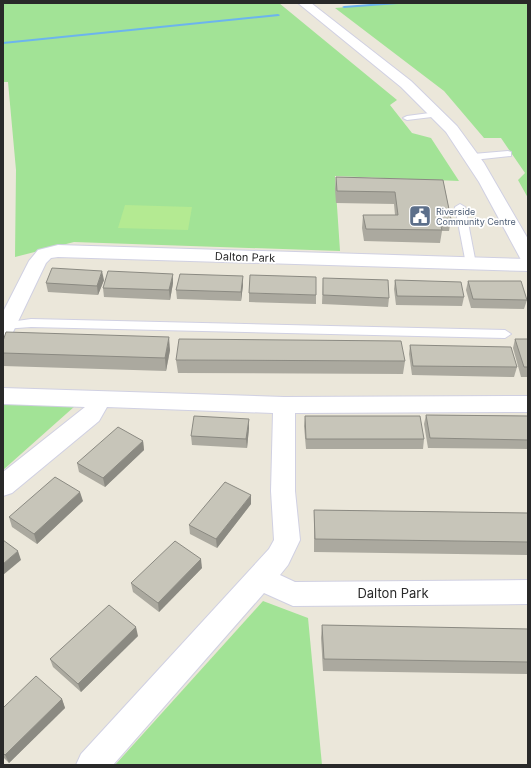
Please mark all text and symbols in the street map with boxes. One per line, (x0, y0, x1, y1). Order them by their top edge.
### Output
public building icon: Riverside Community Centre (407, 203, 433, 229)
place label: Riverside Community Centre (436, 206, 516, 227)
street label: Dalton Park (215, 249, 275, 265)
street label: Dalton Park (357, 585, 429, 601)

